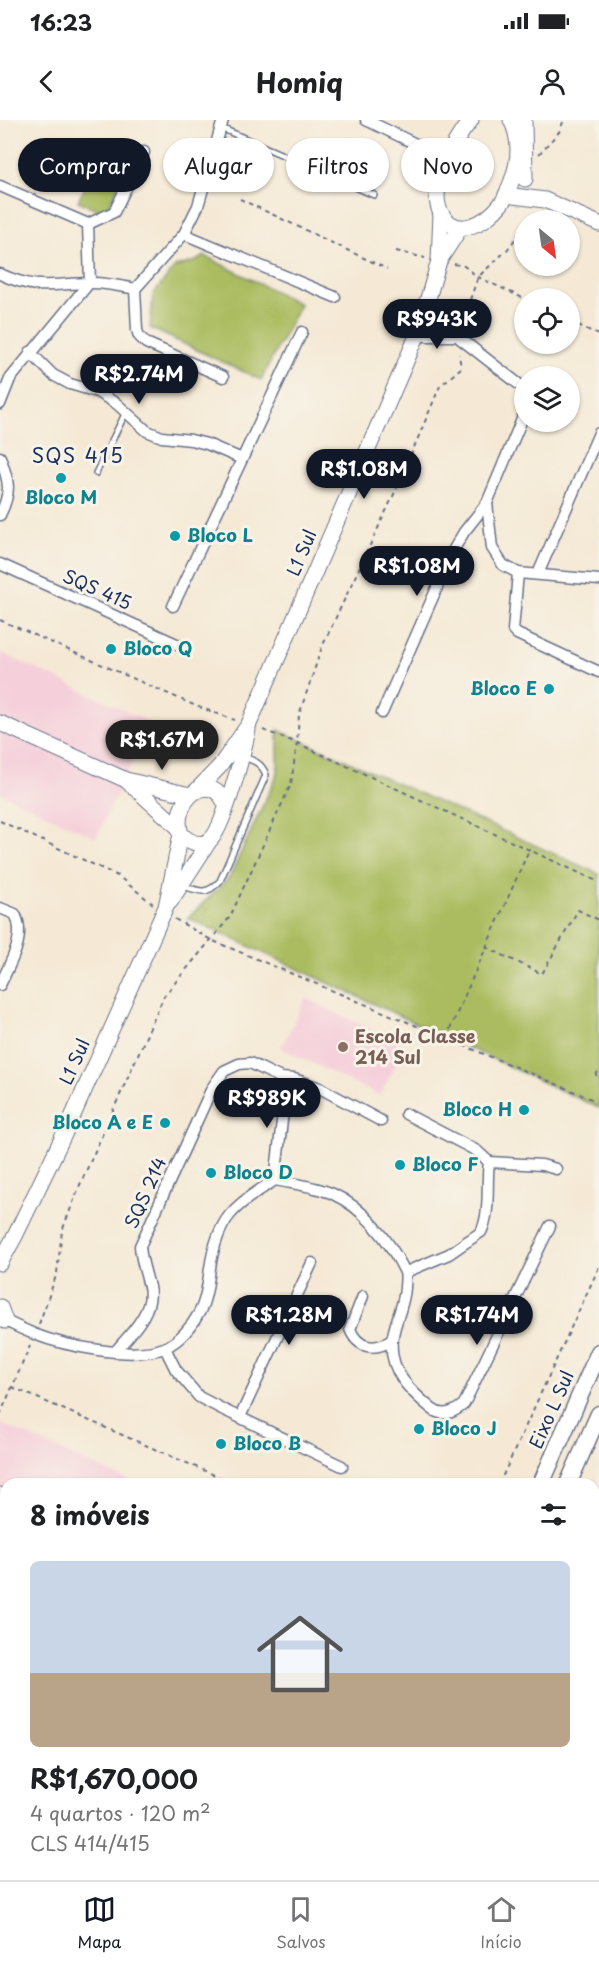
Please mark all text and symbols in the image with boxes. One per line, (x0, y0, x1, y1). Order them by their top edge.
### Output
text: 16:23 (30, 5, 92, 38)
text: Homiq (256, 61, 343, 102)
icon: back (30, 65, 63, 98)
icon: person (536, 65, 569, 98)
chip: Comprar (18, 138, 151, 192)
chip: Alugar (163, 138, 274, 192)
chip: Filtros (286, 138, 389, 192)
chip: Novo (401, 138, 494, 192)
north arrow (514, 210, 580, 276)
map controls (514, 210, 580, 432)
button: locate (514, 288, 580, 354)
pin: R$943K (388, 299, 486, 350)
text: R$943K (397, 303, 477, 333)
pin: R$2.74M (84, 354, 194, 405)
text: R$2.74M (94, 358, 184, 388)
button: layers (514, 366, 580, 432)
district label: SQS 415 (32, 440, 124, 470)
pin: R$1.08M (309, 449, 419, 500)
text: R$1.08M (320, 453, 408, 483)
marker: Bloco M (54, 471, 68, 485)
place label: Bloco M (25, 483, 97, 510)
place label: Bloco L (187, 521, 253, 548)
street label: L1 Sul (279, 525, 322, 580)
marker: Bloco L (168, 529, 182, 543)
pin: R$1.08M (362, 546, 472, 597)
text: R$1.08M (373, 550, 461, 580)
street label: SQS 415 (59, 561, 136, 616)
place label: Bloco Q (123, 634, 192, 661)
marker: Bloco Q (104, 642, 118, 656)
place label: Bloco E (470, 674, 537, 701)
marker: Bloco E (542, 682, 556, 696)
pin: R$1.67M (107, 720, 217, 771)
text: R$1.67M (120, 724, 204, 754)
place label: Escola Classe 214 Sul (355, 1022, 476, 1070)
street label: L1 Sul (52, 1034, 96, 1089)
marker: Escola Classe 214 Sul (336, 1040, 350, 1054)
pin: R$989K (218, 1078, 316, 1129)
text: R$989K (228, 1082, 306, 1112)
place label: Bloco H (443, 1095, 512, 1122)
marker: Bloco H (517, 1103, 531, 1117)
place label: Bloco A e E (52, 1108, 153, 1135)
marker: Bloco A e E (158, 1116, 172, 1130)
place label: Bloco F (412, 1150, 478, 1177)
street label: SQS 214 (117, 1152, 172, 1232)
place label: Bloco D (223, 1158, 293, 1185)
marker: Bloco F (393, 1158, 407, 1172)
marker: Bloco D (204, 1166, 218, 1180)
pin: R$1.28M (234, 1295, 344, 1346)
pin: R$1.74M (422, 1295, 532, 1346)
text: R$1.28M (245, 1299, 333, 1329)
text: R$1.74M (435, 1299, 519, 1329)
street label: Eixo L Sul (521, 1366, 580, 1453)
place label: Bloco J (431, 1414, 497, 1441)
marker: Bloco J (412, 1422, 426, 1436)
place label: Bloco B (233, 1429, 301, 1456)
marker: Bloco B (214, 1437, 228, 1451)
text: 8 imóveis (30, 1495, 150, 1534)
icon: filters (537, 1498, 570, 1531)
icon: home (246, 1600, 354, 1708)
text: R$1,670,000 (30, 1759, 198, 1798)
text: 4 quartos · 120 m² (30, 1798, 211, 1828)
text: CLS 414/415 (30, 1828, 150, 1858)
tab: Mapa (77, 1893, 121, 1953)
tab: Salvos (276, 1893, 326, 1953)
tab: Início (480, 1893, 522, 1953)

